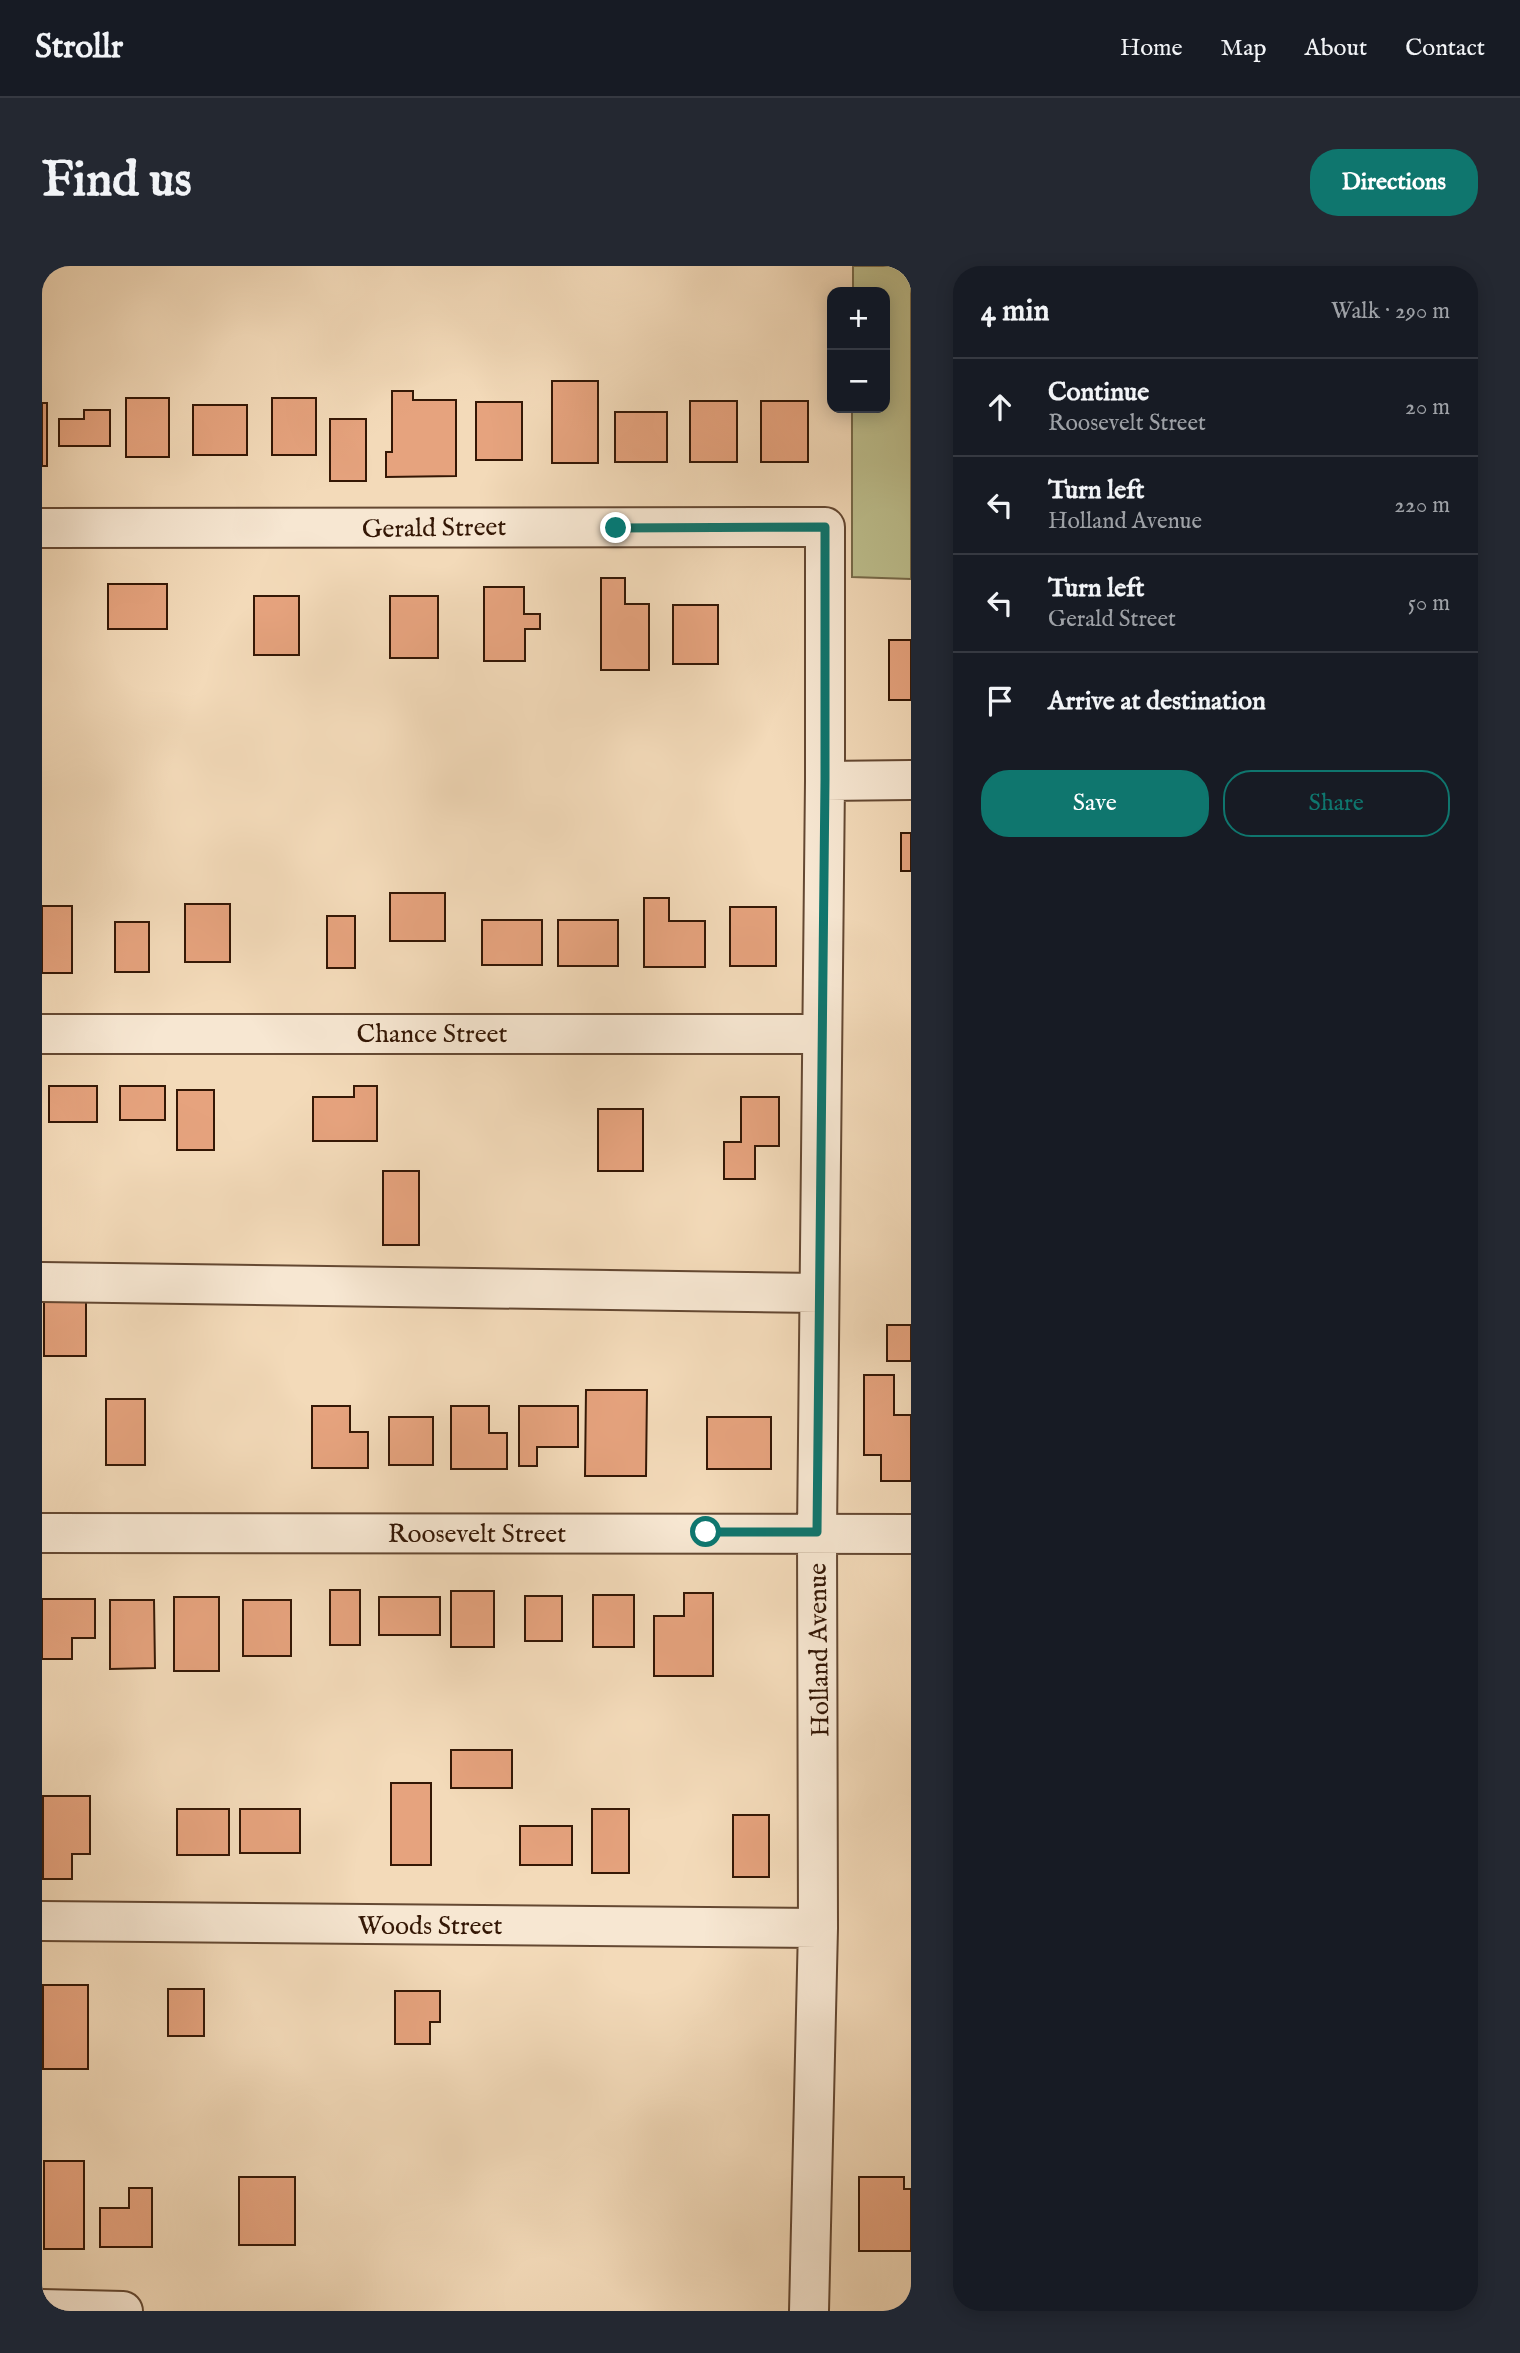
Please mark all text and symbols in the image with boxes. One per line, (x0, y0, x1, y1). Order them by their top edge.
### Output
text: Strollr (35, 27, 123, 69)
text: Home (1120, 33, 1183, 64)
text: Map (1221, 33, 1267, 64)
text: About (1305, 33, 1367, 64)
text: Contact (1405, 33, 1485, 64)
button: Directions (1310, 149, 1478, 216)
text: Find us (42, 151, 192, 213)
map controls (827, 287, 890, 413)
button: + (827, 287, 890, 350)
text: 4 min (981, 293, 1049, 331)
text: Walk · 290 m (1331, 297, 1450, 326)
button: − (827, 350, 890, 413)
text: Continue (1048, 376, 1149, 409)
icon: ahead (981, 388, 1019, 426)
text: 20 m (1405, 393, 1450, 422)
text: Roosevelt Street (1048, 409, 1206, 438)
text: Turn left (1048, 474, 1145, 507)
icon: left (981, 486, 1019, 524)
text: 220 m (1394, 491, 1450, 520)
text: Holland Avenue (1048, 507, 1202, 536)
street label: Gerald Street (361, 511, 507, 546)
route end (600, 512, 631, 543)
text: Turn left (1048, 572, 1145, 605)
icon: left (981, 584, 1019, 622)
text: 50 m (1408, 589, 1450, 618)
text: Gerald Street (1048, 605, 1176, 634)
icon: arrive (981, 682, 1019, 720)
text: Arrive at destination (1048, 685, 1266, 718)
button: Save (981, 770, 1209, 837)
button: Share (1223, 770, 1450, 837)
street label: Chance Street (357, 1018, 508, 1051)
route start (690, 1516, 721, 1547)
street label: Roosevelt Street (388, 1518, 566, 1551)
street label: Holland Avenue (801, 1563, 838, 1737)
street label: Woods Street (358, 1910, 502, 1943)

